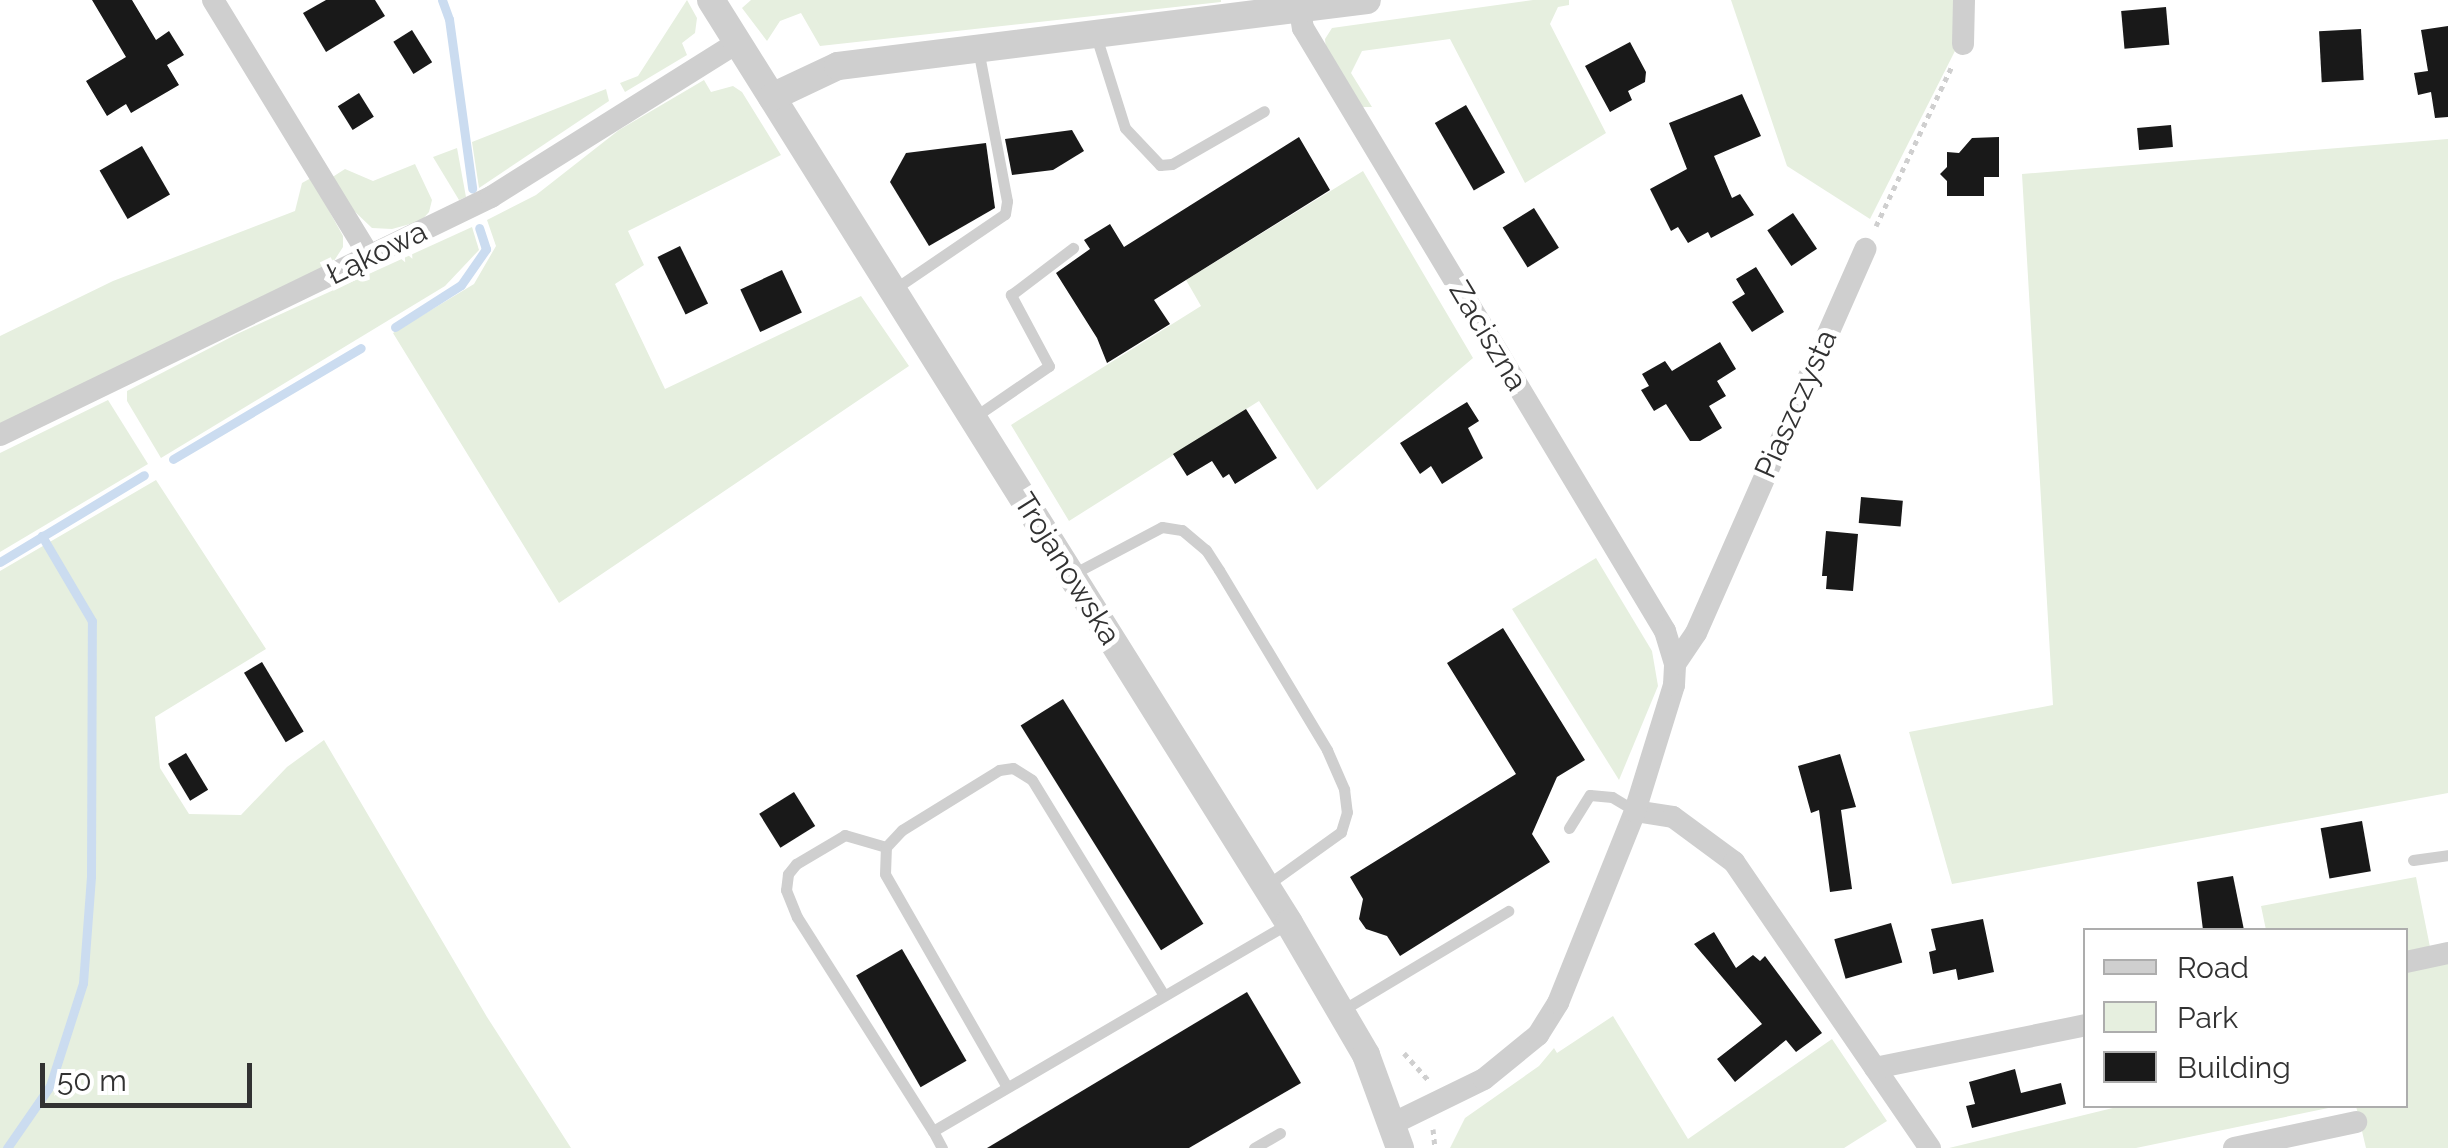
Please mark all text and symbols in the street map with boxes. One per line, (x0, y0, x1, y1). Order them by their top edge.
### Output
street label: Łąkowa (321, 213, 433, 293)
street label: Zaciszna (1441, 275, 1535, 397)
street label: Piaszczysta (1747, 324, 1845, 484)
street label: Trojanowska (1006, 486, 1128, 652)
legend (2083, 928, 2408, 1108)
text: Road (2177, 950, 2249, 985)
text: Park (2177, 1000, 2238, 1035)
scale bar (45, 1043, 258, 1105)
text: Building (2177, 1050, 2291, 1085)
text: 50 m (57, 1063, 127, 1098)

